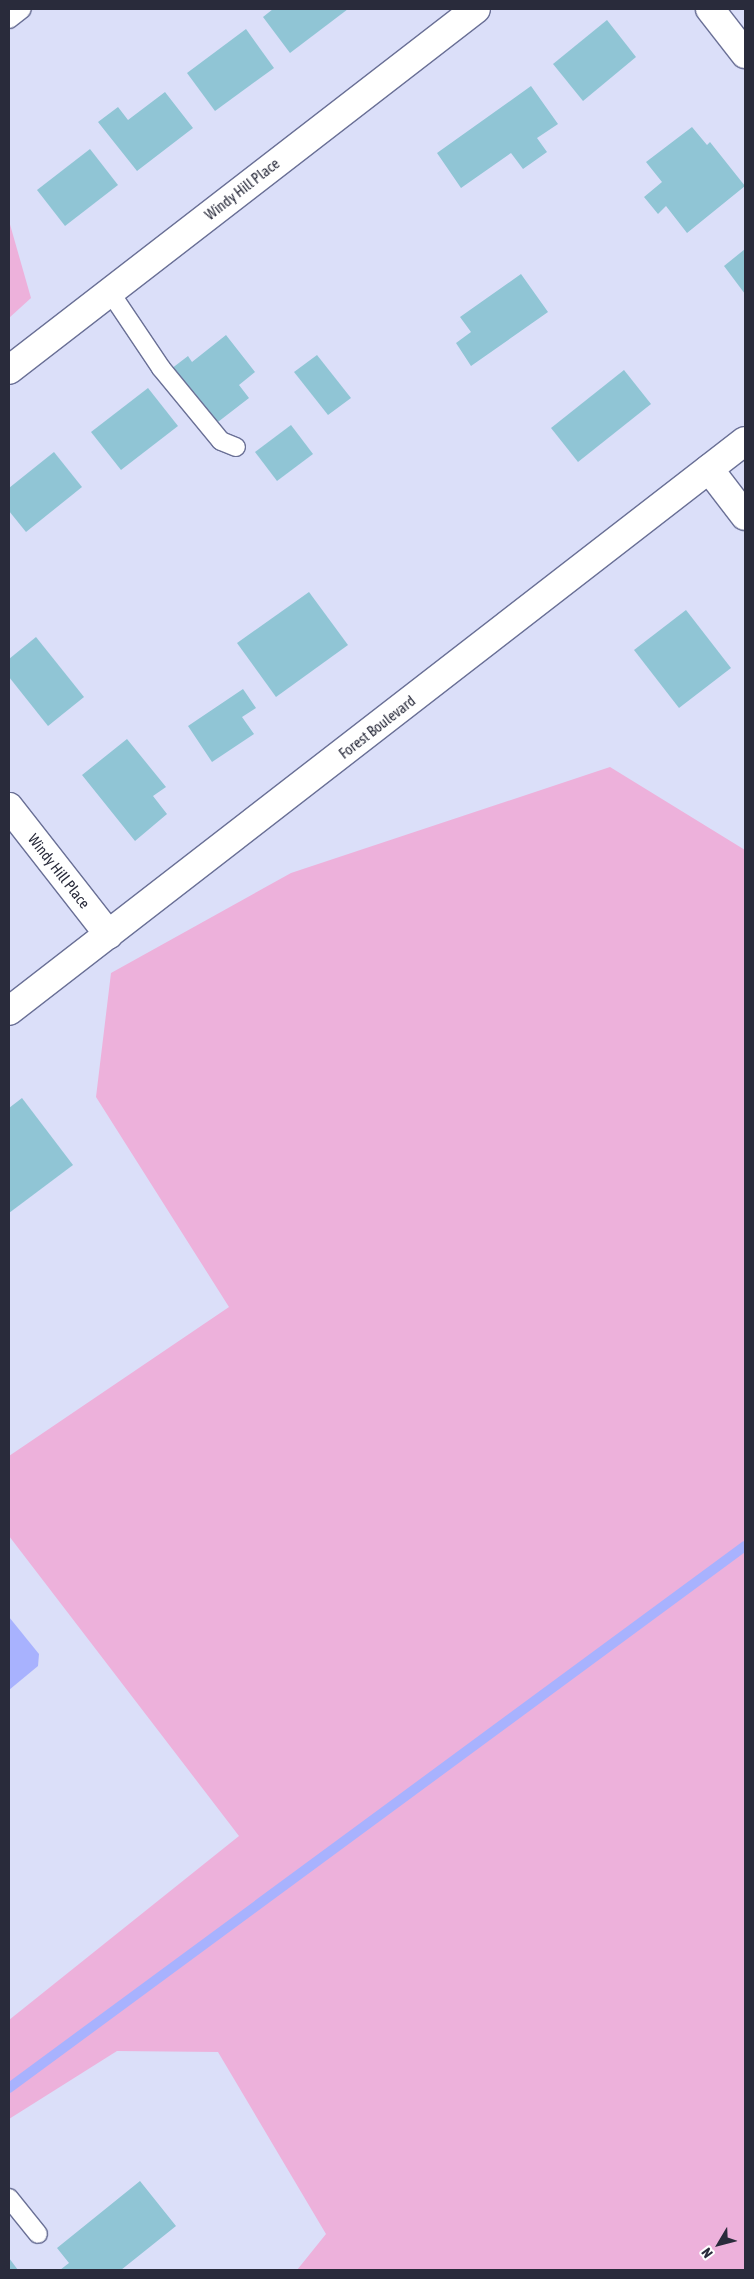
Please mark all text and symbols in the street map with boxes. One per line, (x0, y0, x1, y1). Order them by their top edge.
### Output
street label: Windy Hill Place (201, 154, 283, 224)
street label: Forest Boulevard (335, 692, 419, 762)
street label: Windy Hill Place (24, 830, 94, 912)
north arrow (694, 2219, 744, 2269)
text: N (698, 2245, 716, 2261)

